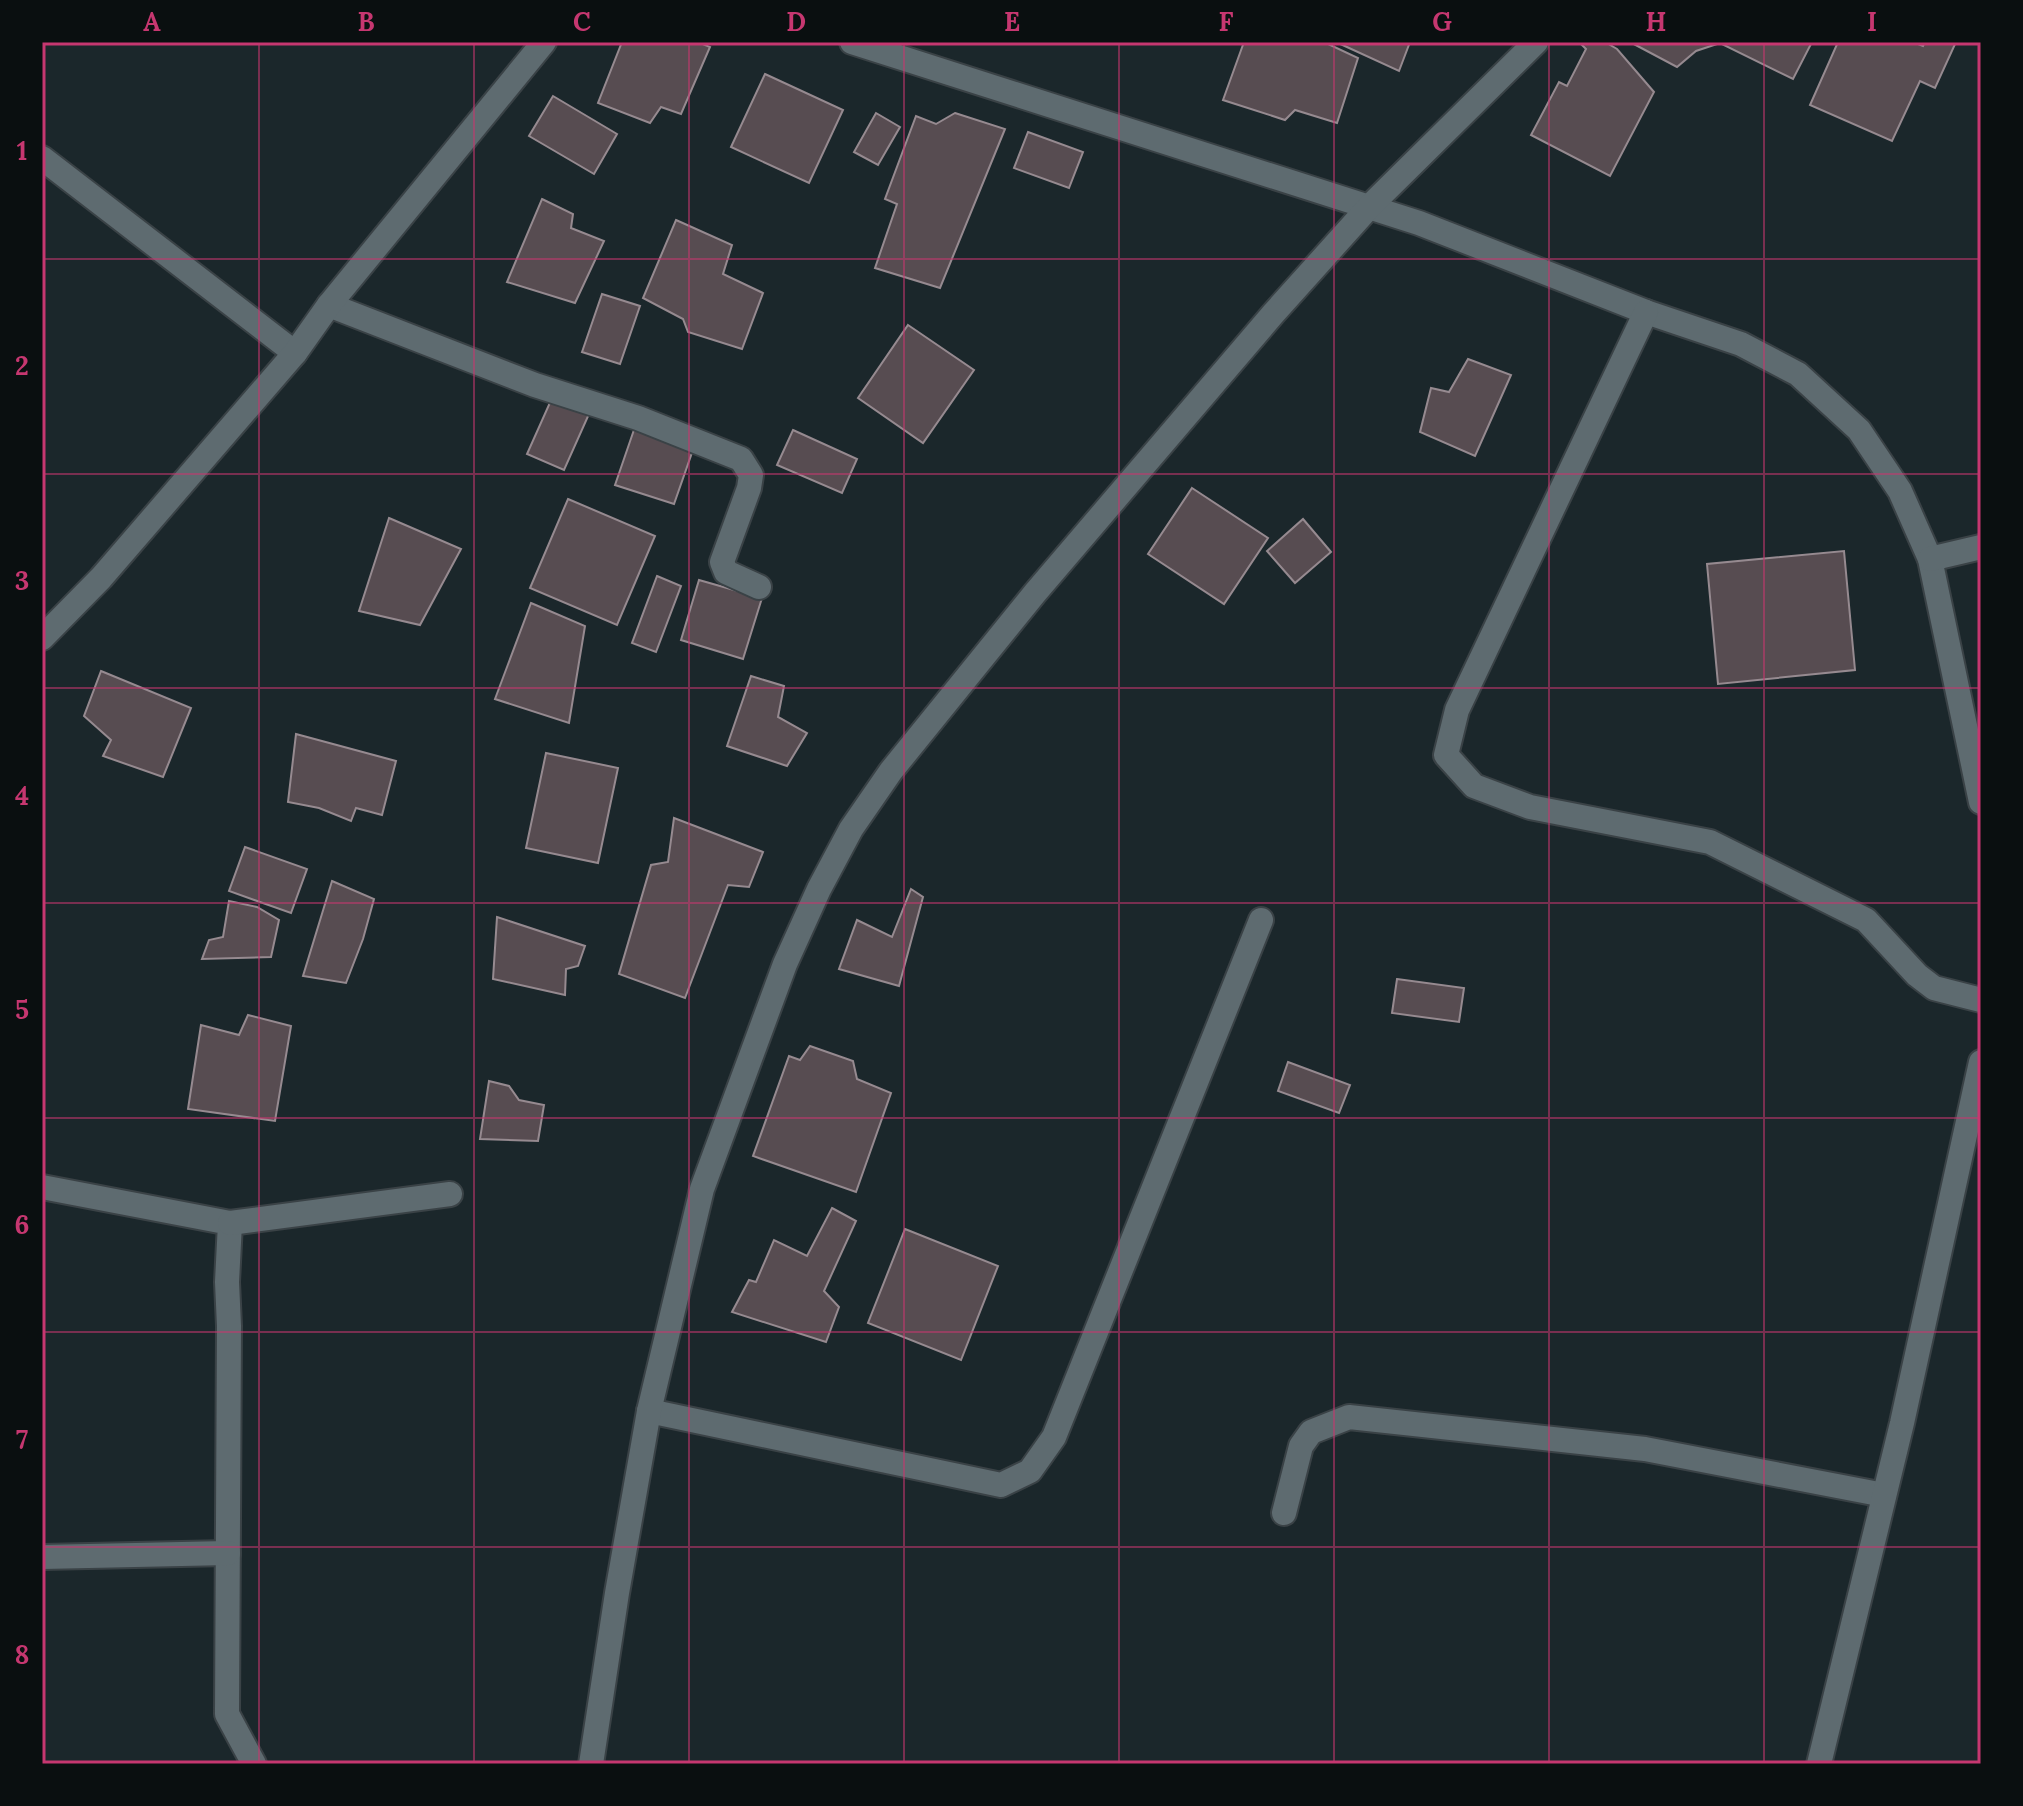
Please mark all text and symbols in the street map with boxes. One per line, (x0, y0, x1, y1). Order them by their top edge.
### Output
text: A (143, 5, 161, 38)
text: B (357, 5, 375, 38)
text: C (573, 5, 591, 38)
text: D (786, 5, 806, 38)
text: E (1004, 5, 1020, 38)
text: F (1219, 5, 1234, 38)
text: G (1432, 5, 1452, 38)
text: H (1646, 5, 1666, 38)
text: I (1867, 5, 1877, 38)
text: 1 (17, 134, 27, 167)
text: 2 (15, 349, 29, 382)
text: 3 (15, 564, 29, 597)
text: 4 (15, 779, 29, 812)
text: 5 (15, 993, 29, 1026)
text: 6 (15, 1208, 29, 1241)
text: 7 (16, 1423, 28, 1456)
text: 8 (15, 1638, 29, 1671)

